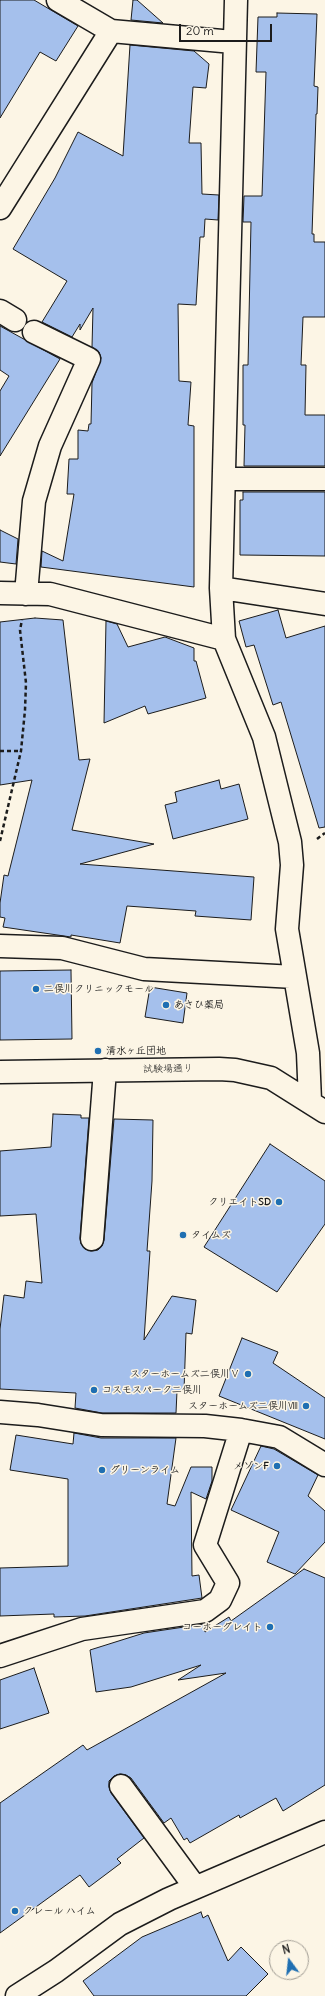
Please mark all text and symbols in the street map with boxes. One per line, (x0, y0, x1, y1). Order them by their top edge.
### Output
scale bar (181, 16, 274, 42)
text: 20 m (186, 23, 214, 38)
place label: 二俣川クリニックモール (44, 983, 154, 995)
marker: 二俣川クリニックモール (31, 984, 41, 994)
place label: あさひ薬局 (174, 999, 224, 1011)
marker: あさひ薬局 (161, 1000, 171, 1010)
place label: 清水ヶ丘団地 (106, 1045, 166, 1057)
marker: 清水ヶ丘団地 (93, 1046, 103, 1056)
street label: 試験場通り (143, 1063, 193, 1075)
place label: クリエイトSD (208, 1196, 271, 1208)
marker: クリエイトSD (274, 1197, 284, 1207)
place label: タイムズ (191, 1229, 231, 1241)
marker: タイムズ (178, 1230, 188, 1240)
place label: スターホームズ二俣川Ⅴ (130, 1368, 240, 1380)
marker: スターホームズ二俣川Ⅴ (243, 1369, 253, 1379)
place label: コスモスパーク二俣川 (102, 1384, 202, 1396)
marker: コスモスパーク二俣川 (89, 1385, 99, 1395)
place label: スターホームズ二俣川Ⅷ (188, 1400, 298, 1412)
marker: スターホームズ二俣川Ⅷ (301, 1401, 311, 1411)
place label: メゾンF (233, 1460, 269, 1472)
marker: メゾンF (272, 1461, 282, 1471)
place label: グリーンライム (110, 1464, 180, 1476)
marker: グリーンライム (97, 1465, 107, 1475)
place label: コーホーグレイト (182, 1621, 262, 1633)
marker: コーホーグレイト (265, 1622, 275, 1632)
place label: クレール ハイム (23, 1905, 96, 1917)
marker: クレール ハイム (10, 1906, 20, 1916)
north arrow (269, 1940, 309, 1980)
text: N (281, 1942, 292, 1957)

